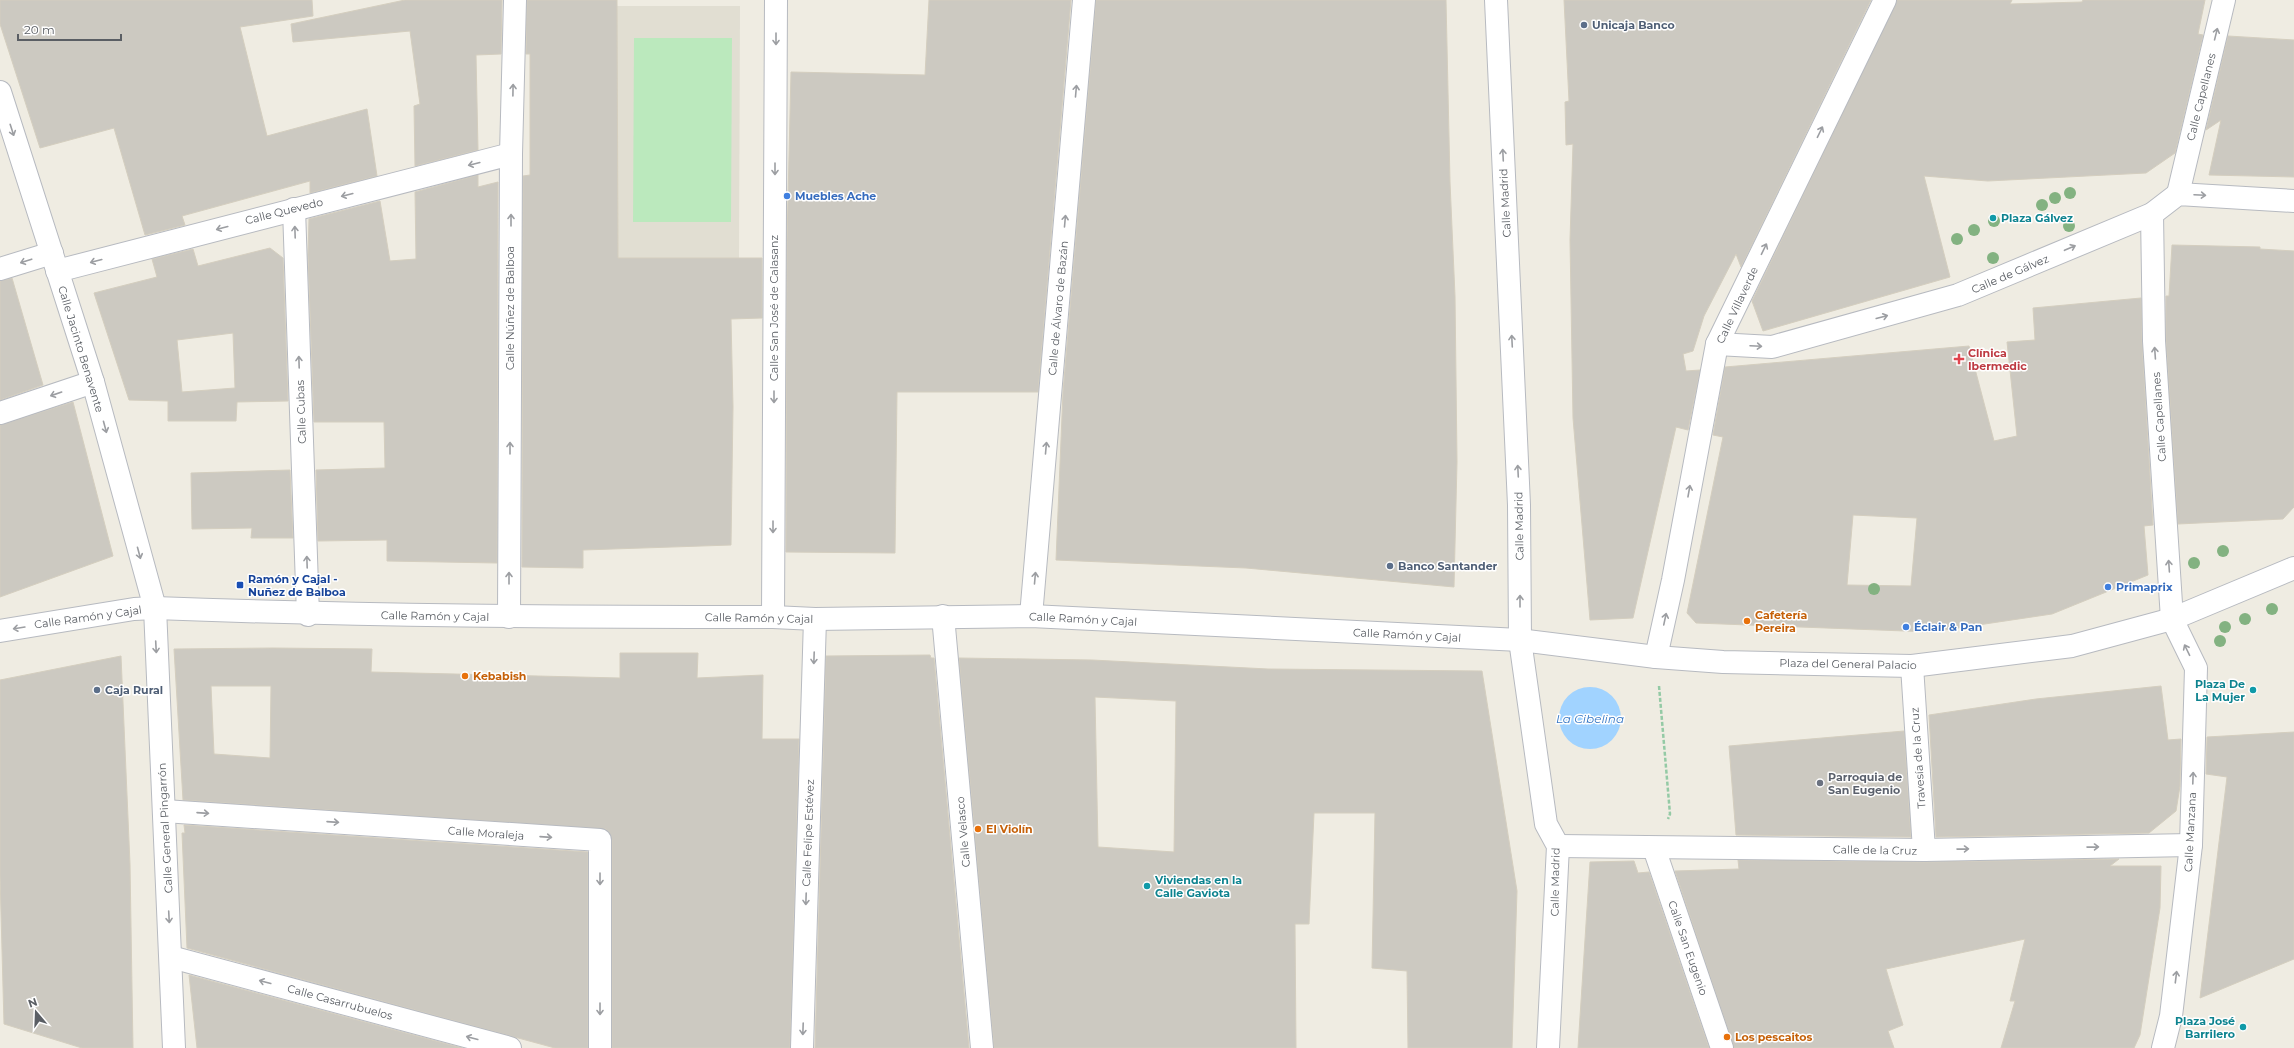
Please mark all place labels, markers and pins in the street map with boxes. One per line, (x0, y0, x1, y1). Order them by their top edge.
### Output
place label: Unicaja Banco (1592, 18, 1675, 32)
marker: Unicaja Banco (1579, 20, 1589, 30)
place label: Muebles Ache (795, 189, 876, 203)
marker: Muebles Ache (782, 191, 792, 201)
place label: Plaza Gálvez (2001, 211, 2073, 225)
marker: Plaza Gálvez (1988, 213, 1998, 223)
place label: Clínica Ibermedic (1968, 346, 2027, 373)
marker: Clínica Ibermedic (1953, 353, 1965, 365)
place label: Banco Santander (1398, 559, 1498, 573)
marker: Banco Santander (1385, 561, 1395, 571)
place label: Ramón y Cajal - Nuñez de Balboa (248, 572, 346, 599)
marker: Ramón y Cajal - Nuñez de Balboa (235, 580, 245, 590)
place label: Primaprix (2116, 580, 2173, 594)
marker: Primaprix (2103, 582, 2113, 592)
place label: Cafetería Pereira (1755, 608, 1807, 635)
marker: Cafetería Pereira (1742, 616, 1752, 626)
place label: Éclair & Pan (1914, 620, 1982, 634)
marker: Éclair & Pan (1901, 622, 1911, 632)
place label: Kebabish (473, 669, 526, 683)
marker: Kebabish (460, 671, 470, 681)
place label: Plaza De La Mujer (2195, 677, 2245, 704)
place label: Caja Rural (105, 683, 163, 697)
marker: Caja Rural (92, 685, 102, 695)
marker: Plaza De La Mujer (2248, 685, 2258, 695)
place label: Parroquia de San Eugenio (1828, 770, 1902, 797)
marker: Parroquia de San Eugenio (1815, 778, 1825, 788)
place label: El Violín (986, 822, 1033, 836)
marker: El Violín (973, 824, 983, 834)
place label: Viviendas en la Calle Gaviota (1154, 873, 1242, 900)
marker: Viviendas en la Calle Gaviota (1142, 881, 1152, 891)
place label: Plaza José Barrilero (2175, 1014, 2235, 1041)
marker: Plaza José Barrilero (2238, 1022, 2248, 1032)
place label: Los pescaitos (1735, 1030, 1813, 1044)
marker: Los pescaitos (1722, 1032, 1732, 1042)

